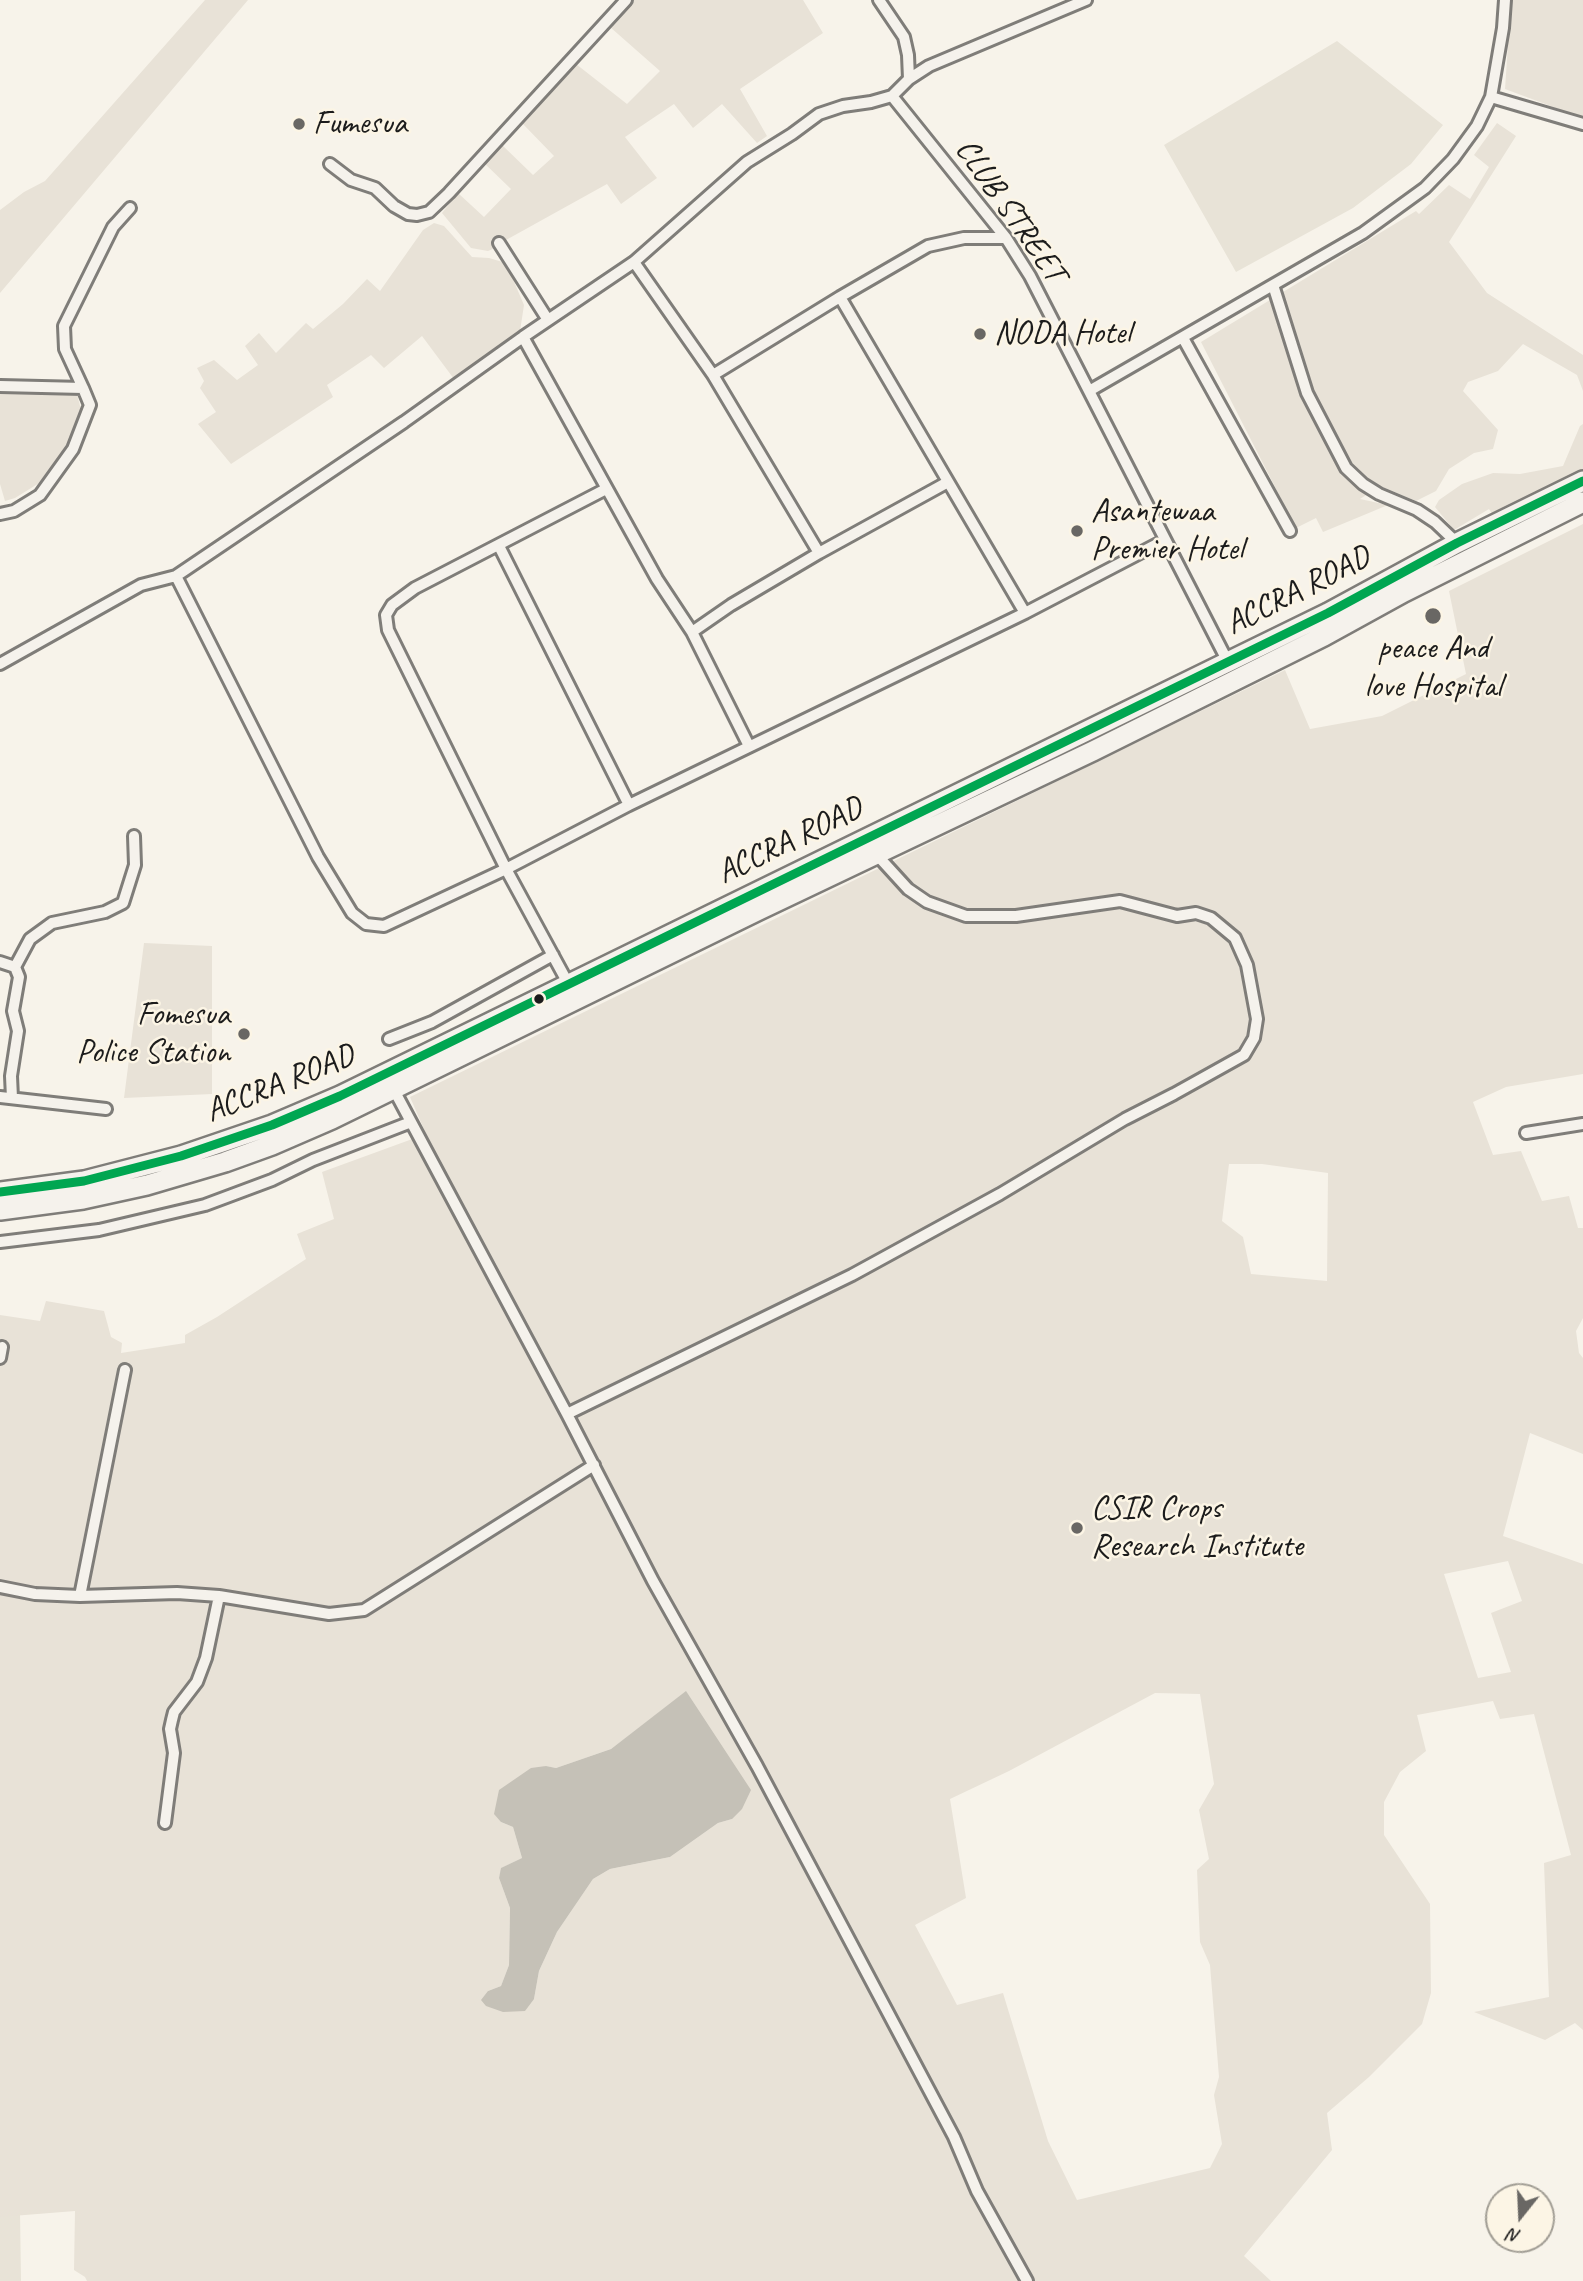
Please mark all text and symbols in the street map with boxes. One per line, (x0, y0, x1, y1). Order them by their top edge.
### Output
place label: Fumesua (313, 104, 407, 144)
marker: Fumesua (291, 116, 307, 132)
street label: CLUB STREET (946, 131, 1074, 291)
place label: NODA Hotel (994, 314, 1131, 354)
marker: NODA Hotel (972, 326, 988, 342)
place label: Asantewaa Premier Hotel (1091, 492, 1243, 570)
marker: Asantewaa Premier Hotel (1069, 523, 1085, 539)
street label: ACCRA ROAD (1219, 538, 1377, 644)
marker: peace And love Hospital (1423, 606, 1443, 626)
place label: peace And love Hospital (1364, 629, 1502, 707)
street label: ACCRA ROAD (711, 789, 869, 893)
unlabelled marker (532, 992, 546, 1006)
place label: Fomesua Police Station (76, 995, 230, 1073)
marker: Fomesua Police Station (236, 1026, 252, 1042)
street label: ACCRA ROAD (200, 1036, 360, 1132)
place label: CSIR Crops Research Institute (1091, 1489, 1303, 1567)
marker: CSIR Crops Research Institute (1069, 1520, 1085, 1536)
north arrow (1485, 2183, 1555, 2253)
text: N (1505, 2223, 1523, 2249)

